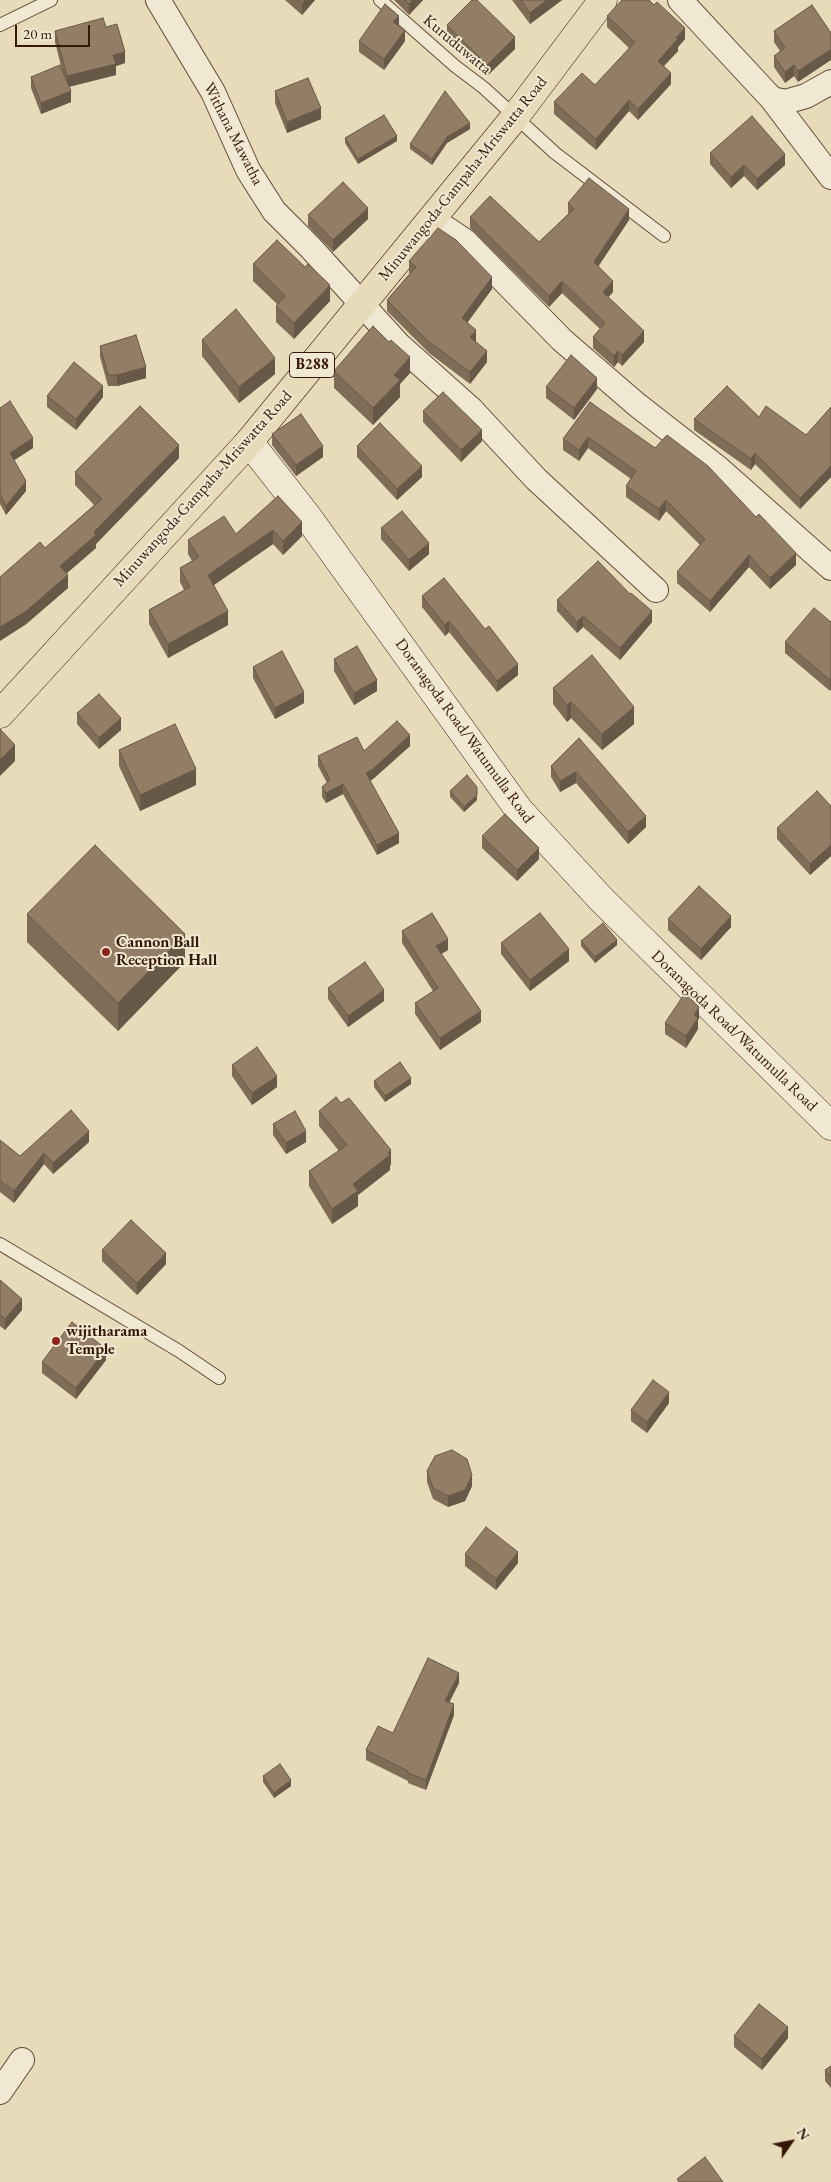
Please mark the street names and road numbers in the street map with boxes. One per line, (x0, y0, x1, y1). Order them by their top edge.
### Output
street label: Kuruduwatta (419, 11, 495, 79)
street label: Minuwangoda-Gampaha-Mriswatta Road (375, 73, 551, 285)
street label: Withana Mawatha (199, 79, 267, 189)
road number: B288 (290, 352, 334, 378)
street label: Minuwangoda-Gampaha-Mriswatta Road (110, 387, 296, 591)
street label: Doranagoda Road/Watumulla Road (391, 635, 537, 827)
street label: Doranagoda Road/Watumulla Road (647, 946, 821, 1116)

